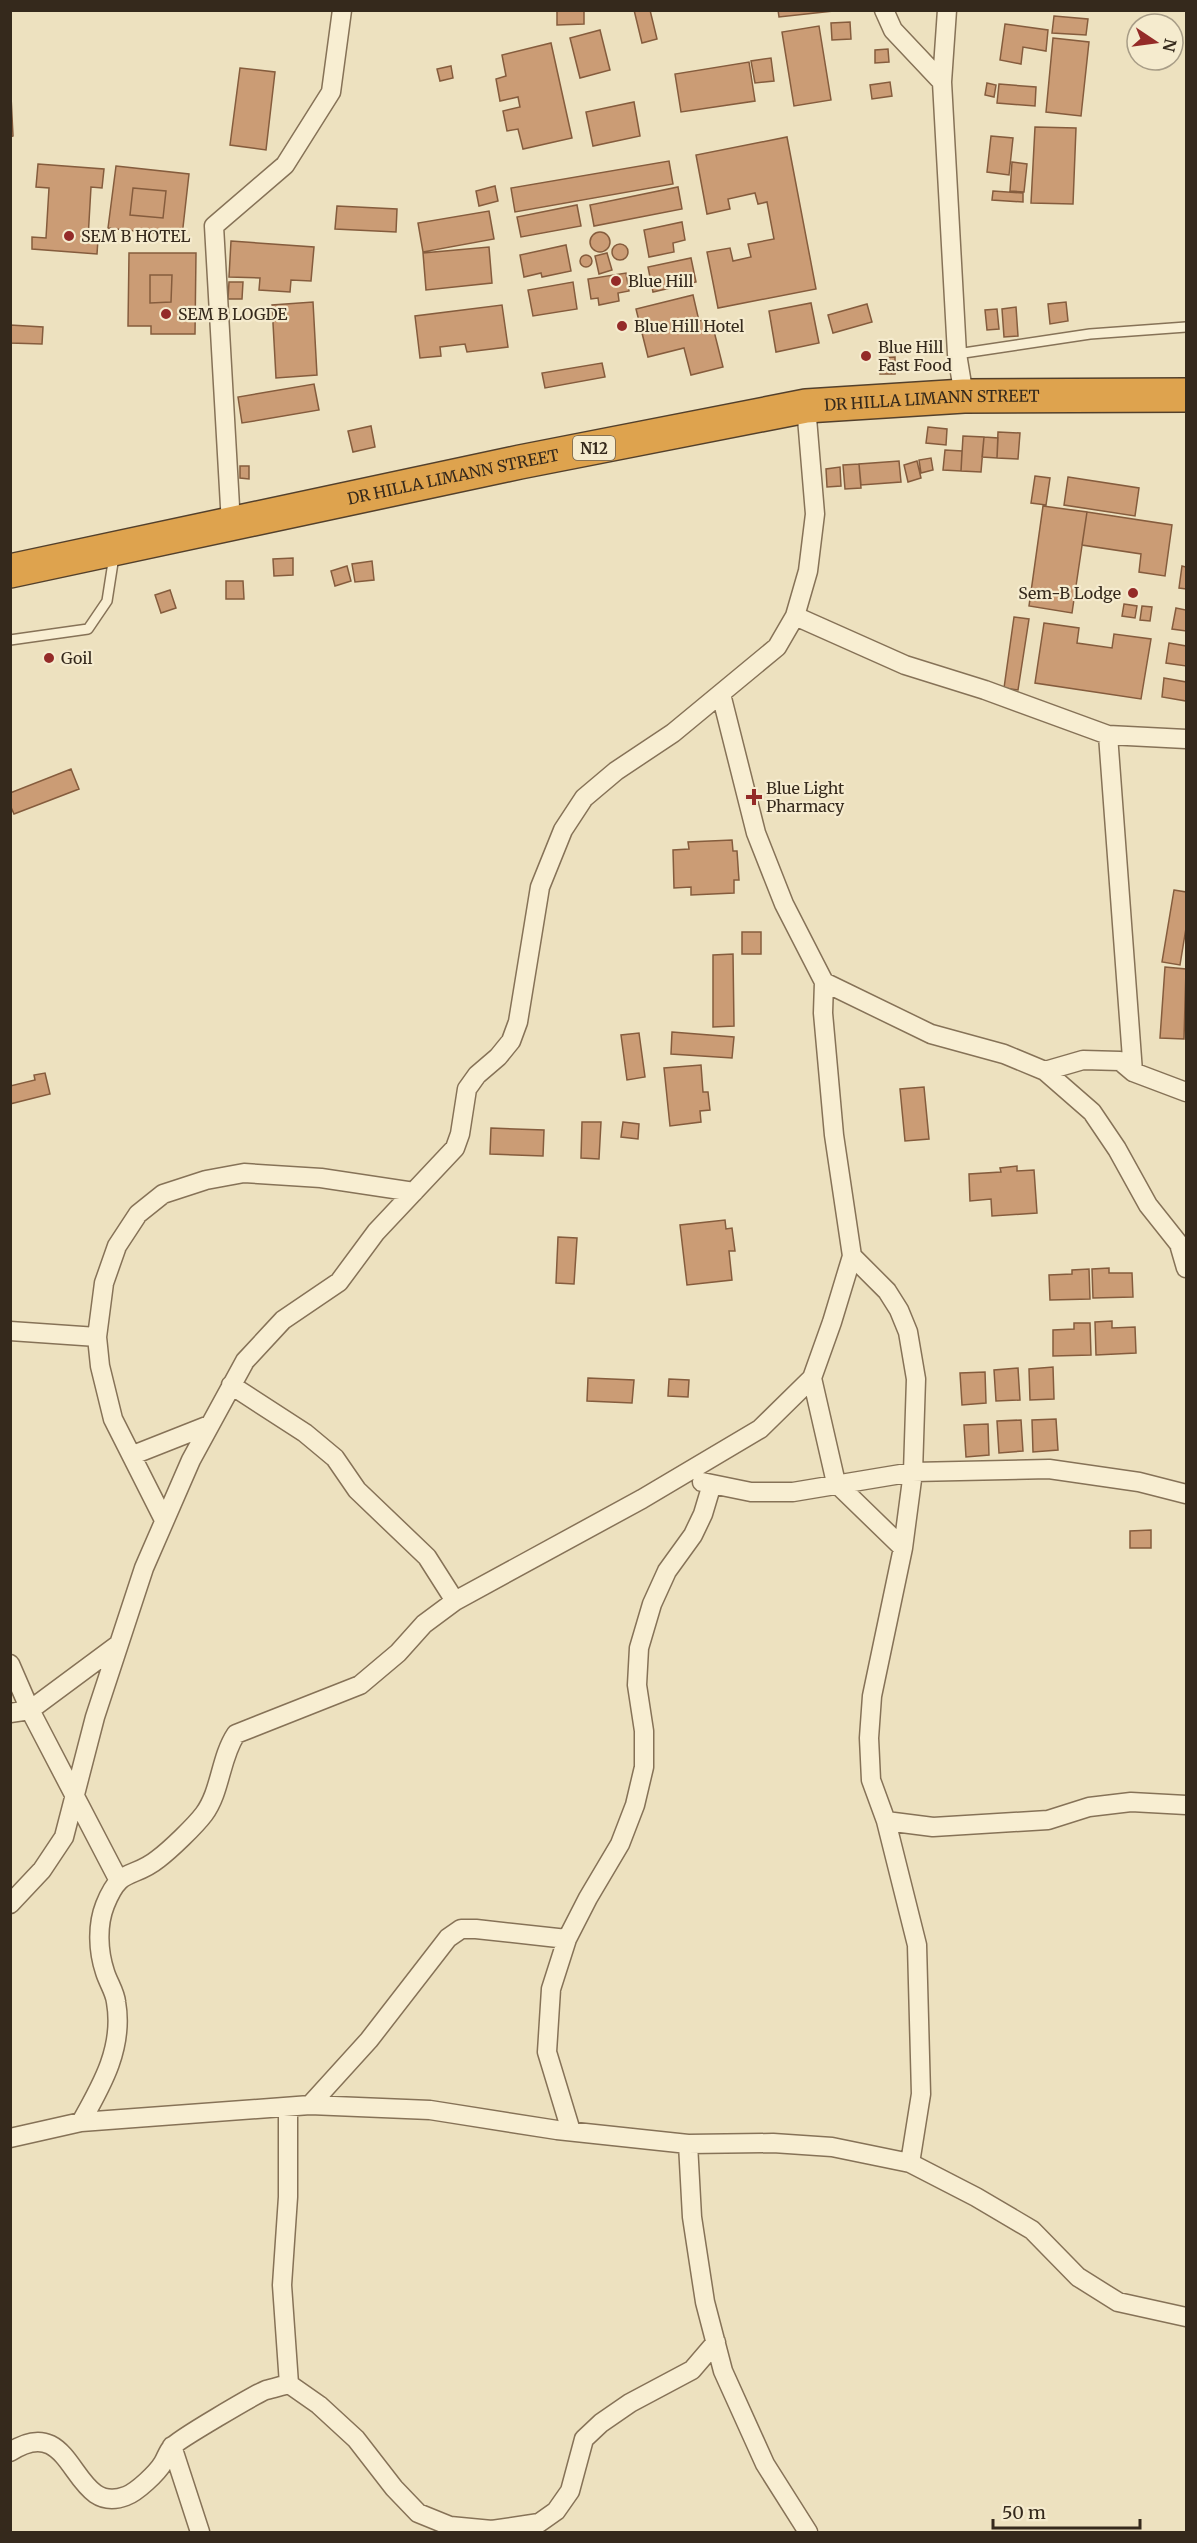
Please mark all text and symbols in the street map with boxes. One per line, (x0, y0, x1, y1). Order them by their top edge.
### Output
north arrow (1125, 12, 1185, 72)
text: N (1158, 37, 1181, 54)
place label: SEM B HOTEL (81, 226, 190, 246)
marker: SEM B HOTEL (62, 229, 76, 243)
place label: Blue Hill (628, 271, 693, 291)
marker: Blue Hill (609, 274, 623, 288)
place label: SEM B LOGDE (178, 304, 288, 324)
marker: SEM B LOGDE (159, 307, 173, 321)
place label: Blue Hill Hotel (634, 316, 744, 336)
marker: Blue Hill Hotel (615, 319, 629, 333)
place label: Blue Hill Fast Food (878, 337, 952, 375)
marker: Blue Hill Fast Food (859, 349, 873, 363)
street label: DR HILLA LIMANN STREET (823, 386, 1040, 415)
road number: N12 (573, 436, 615, 460)
street label: DR HILLA LIMANN STREET (345, 445, 561, 509)
place label: Sem-B Lodge (1018, 583, 1121, 603)
marker: Sem-B Lodge (1126, 586, 1140, 600)
place label: Goil (61, 648, 92, 668)
marker: Goil (42, 651, 56, 665)
place label: Blue Light Pharmacy (766, 778, 845, 816)
marker: Blue Light Pharmacy (747, 790, 761, 804)
scale bar (993, 2492, 1140, 2530)
text: 50 m (1002, 2501, 1046, 2524)

